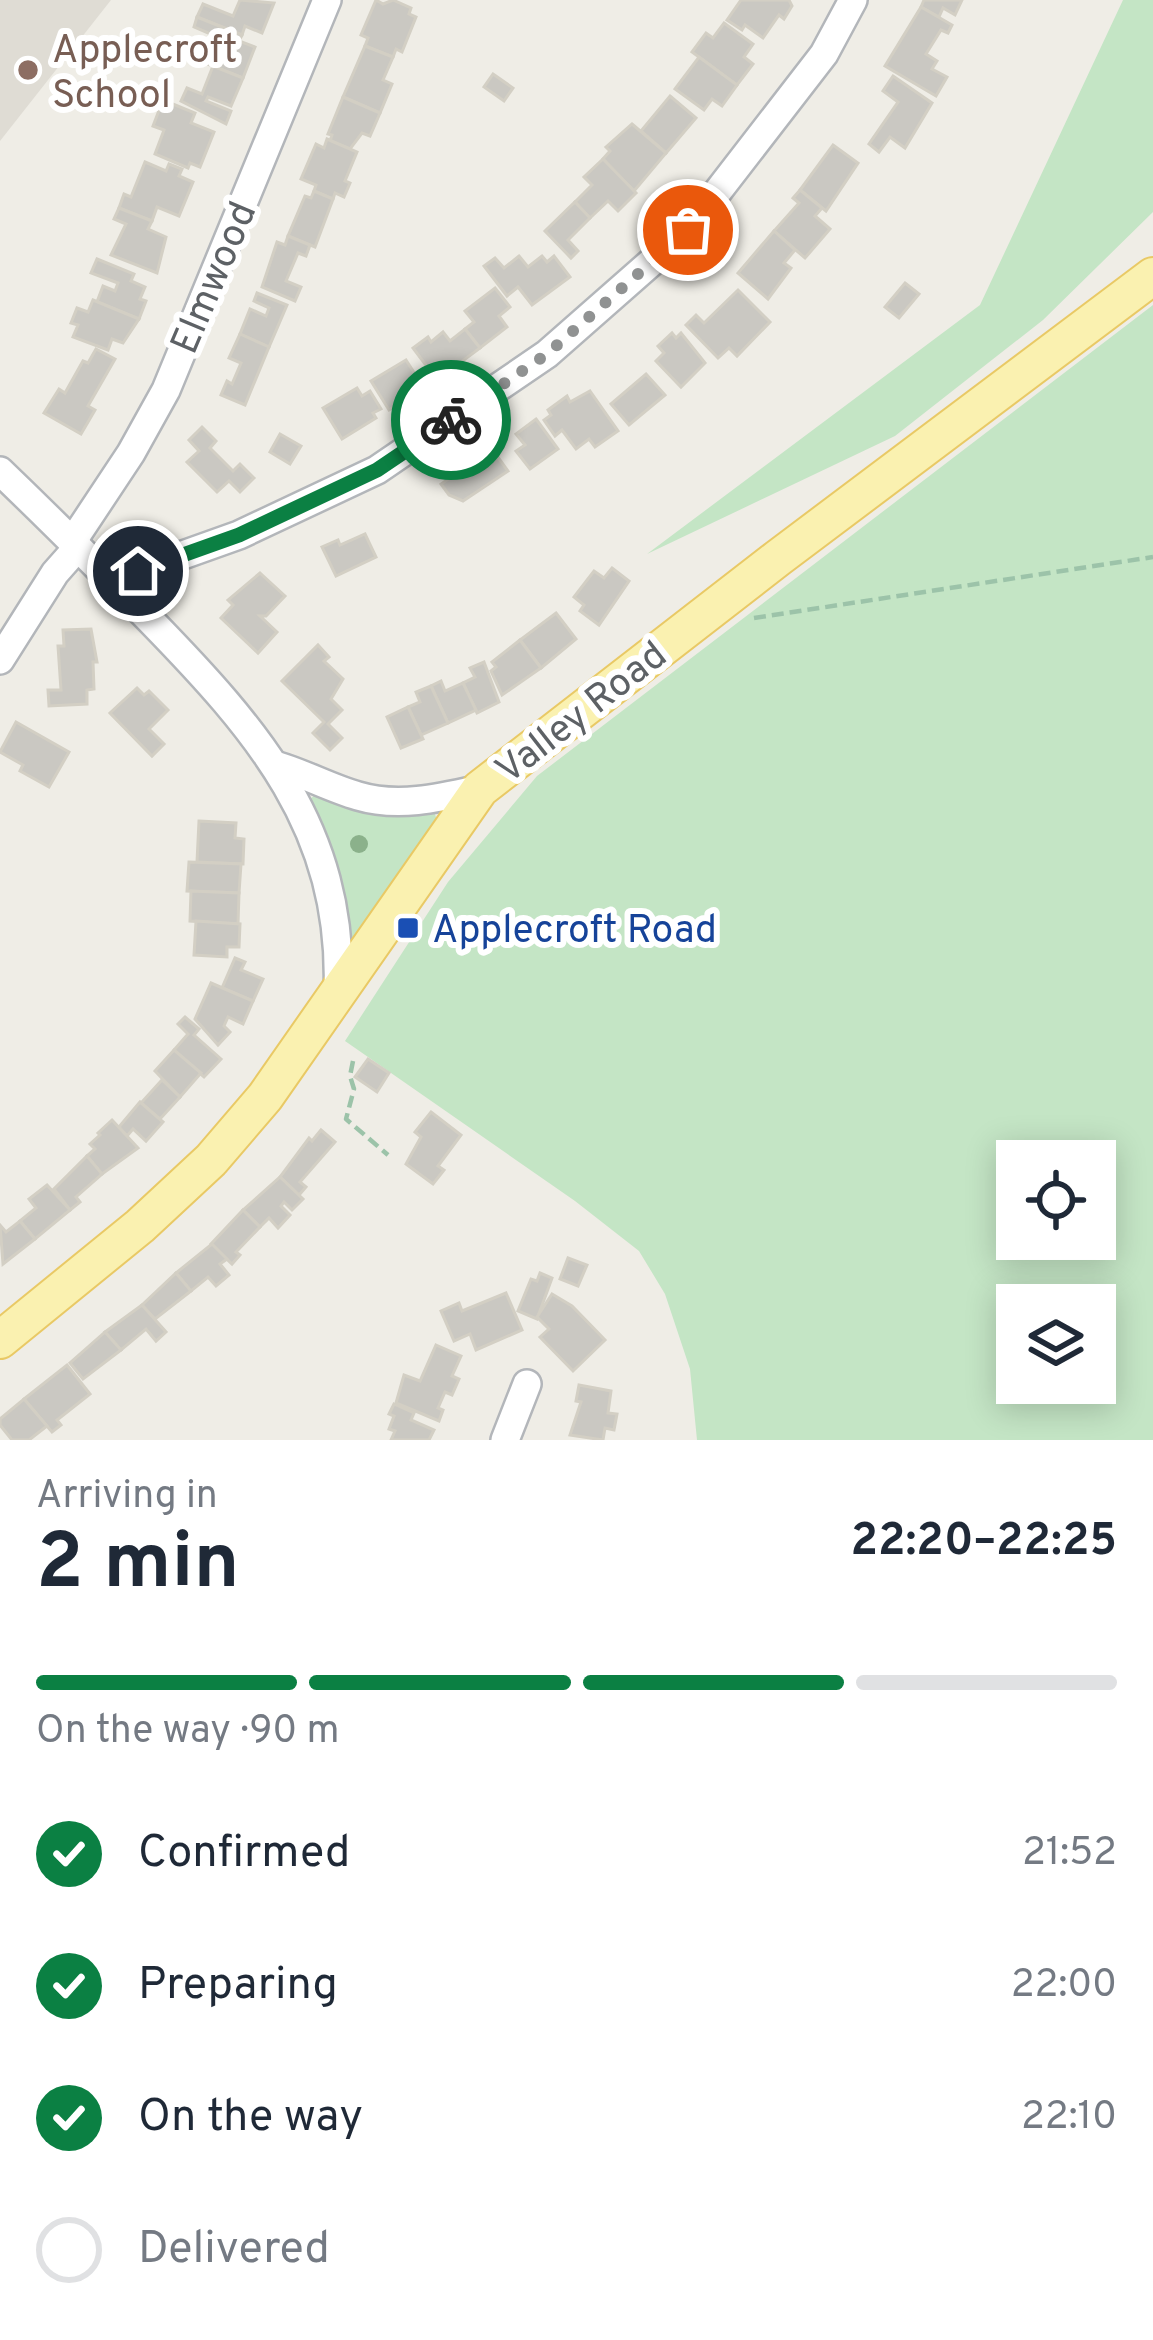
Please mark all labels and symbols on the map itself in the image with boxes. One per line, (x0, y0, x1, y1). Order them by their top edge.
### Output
place label: Applecroft School (52, 28, 237, 122)
marker: Applecroft School (15, 57, 41, 83)
pin (637, 179, 739, 281)
street label: Elmwood (162, 195, 270, 362)
courier (391, 360, 511, 480)
pin (87, 520, 189, 622)
street label: Valley Road (487, 632, 678, 797)
place label: Applecroft Road (432, 908, 717, 957)
marker: Applecroft Road (395, 915, 421, 941)

